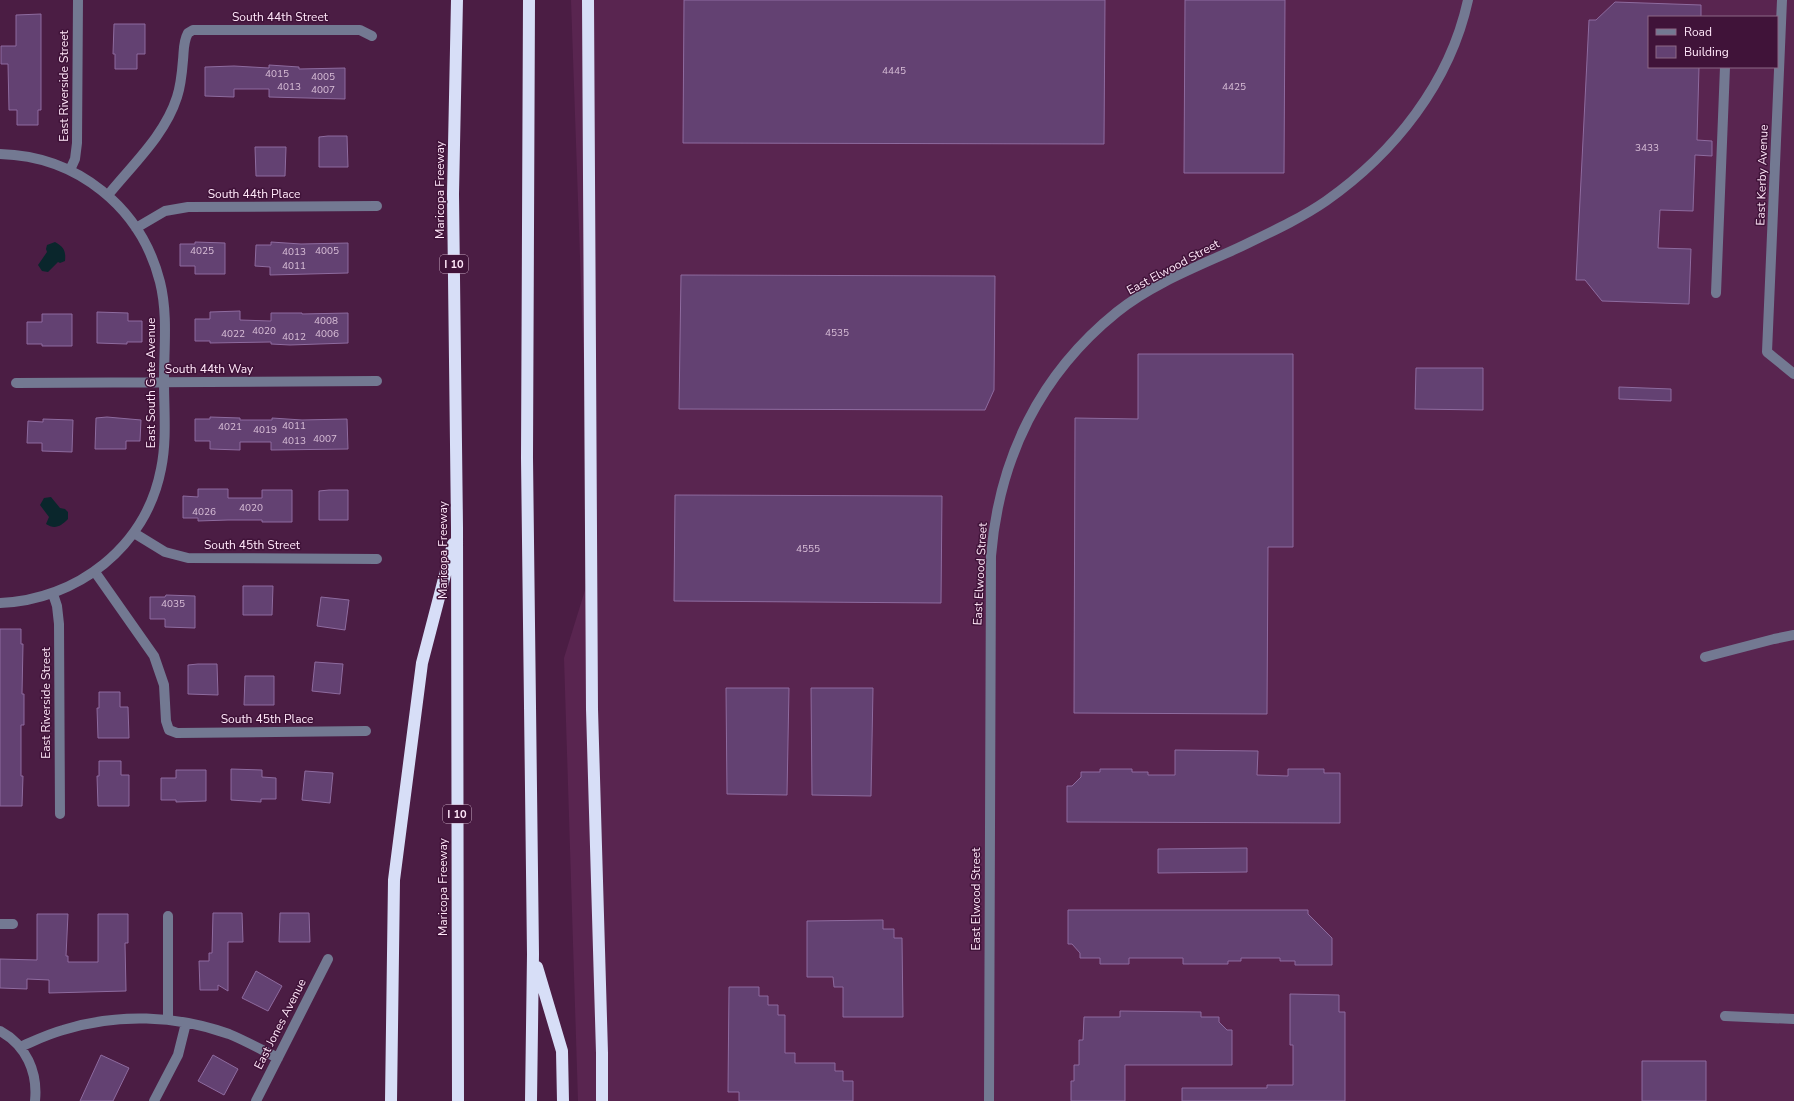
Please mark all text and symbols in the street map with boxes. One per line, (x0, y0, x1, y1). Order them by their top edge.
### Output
street label: South 44th Street (232, 9, 329, 25)
legend (1648, 16, 1778, 68)
text: Road (1684, 24, 1712, 40)
street label: East Riverside Street (56, 29, 72, 142)
text: Building (1684, 44, 1729, 60)
house number: 4445 (882, 64, 906, 78)
house number: 4015 (265, 67, 289, 81)
house number: 4005 (311, 70, 335, 84)
house number: 4013 (277, 80, 301, 94)
house number: 4425 (1222, 80, 1246, 94)
house number: 4007 (311, 83, 335, 97)
street label: East Kerby Avenue (1752, 124, 1772, 226)
street label: Maricopa Freeway (432, 140, 448, 239)
house number: 3433 (1635, 141, 1659, 155)
street label: South 44th Place (208, 186, 300, 202)
street label: East Elwood Street (1124, 235, 1223, 298)
house number: 4025 (190, 244, 214, 258)
house number: 4005 (315, 244, 339, 258)
house number: 4013 (282, 245, 306, 259)
road number: I 10 (440, 255, 468, 273)
house number: 4011 (282, 259, 306, 273)
house number: 4008 (314, 314, 338, 328)
street label: East South Gate Avenue (143, 318, 159, 448)
house number: 4020 (252, 324, 276, 338)
house number: 4535 (825, 326, 849, 340)
house number: 4022 (221, 327, 245, 341)
house number: 4006 (315, 327, 339, 341)
house number: 4012 (282, 330, 306, 344)
street label: South 44th Way (165, 361, 254, 377)
house number: 4011 (282, 419, 306, 433)
house number: 4021 (218, 420, 242, 434)
house number: 4019 (253, 423, 277, 437)
house number: 4007 (313, 432, 337, 446)
house number: 4013 (282, 434, 306, 448)
street label: Maricopa Freeway (435, 500, 451, 599)
house number: 4020 (239, 501, 263, 515)
house number: 4026 (192, 505, 216, 519)
street label: East Elwood Street (969, 521, 991, 626)
street label: South 45th Street (204, 537, 301, 553)
house number: 4555 (796, 542, 820, 556)
house number: 4035 (161, 597, 185, 611)
street label: East Riverside Street (38, 646, 54, 759)
street label: South 45th Place (221, 711, 313, 727)
road number: I 10 (443, 805, 471, 823)
street label: Maricopa Freeway (435, 837, 451, 936)
street label: East Elwood Street (968, 847, 984, 950)
street label: East Jones Avenue (250, 976, 310, 1072)

